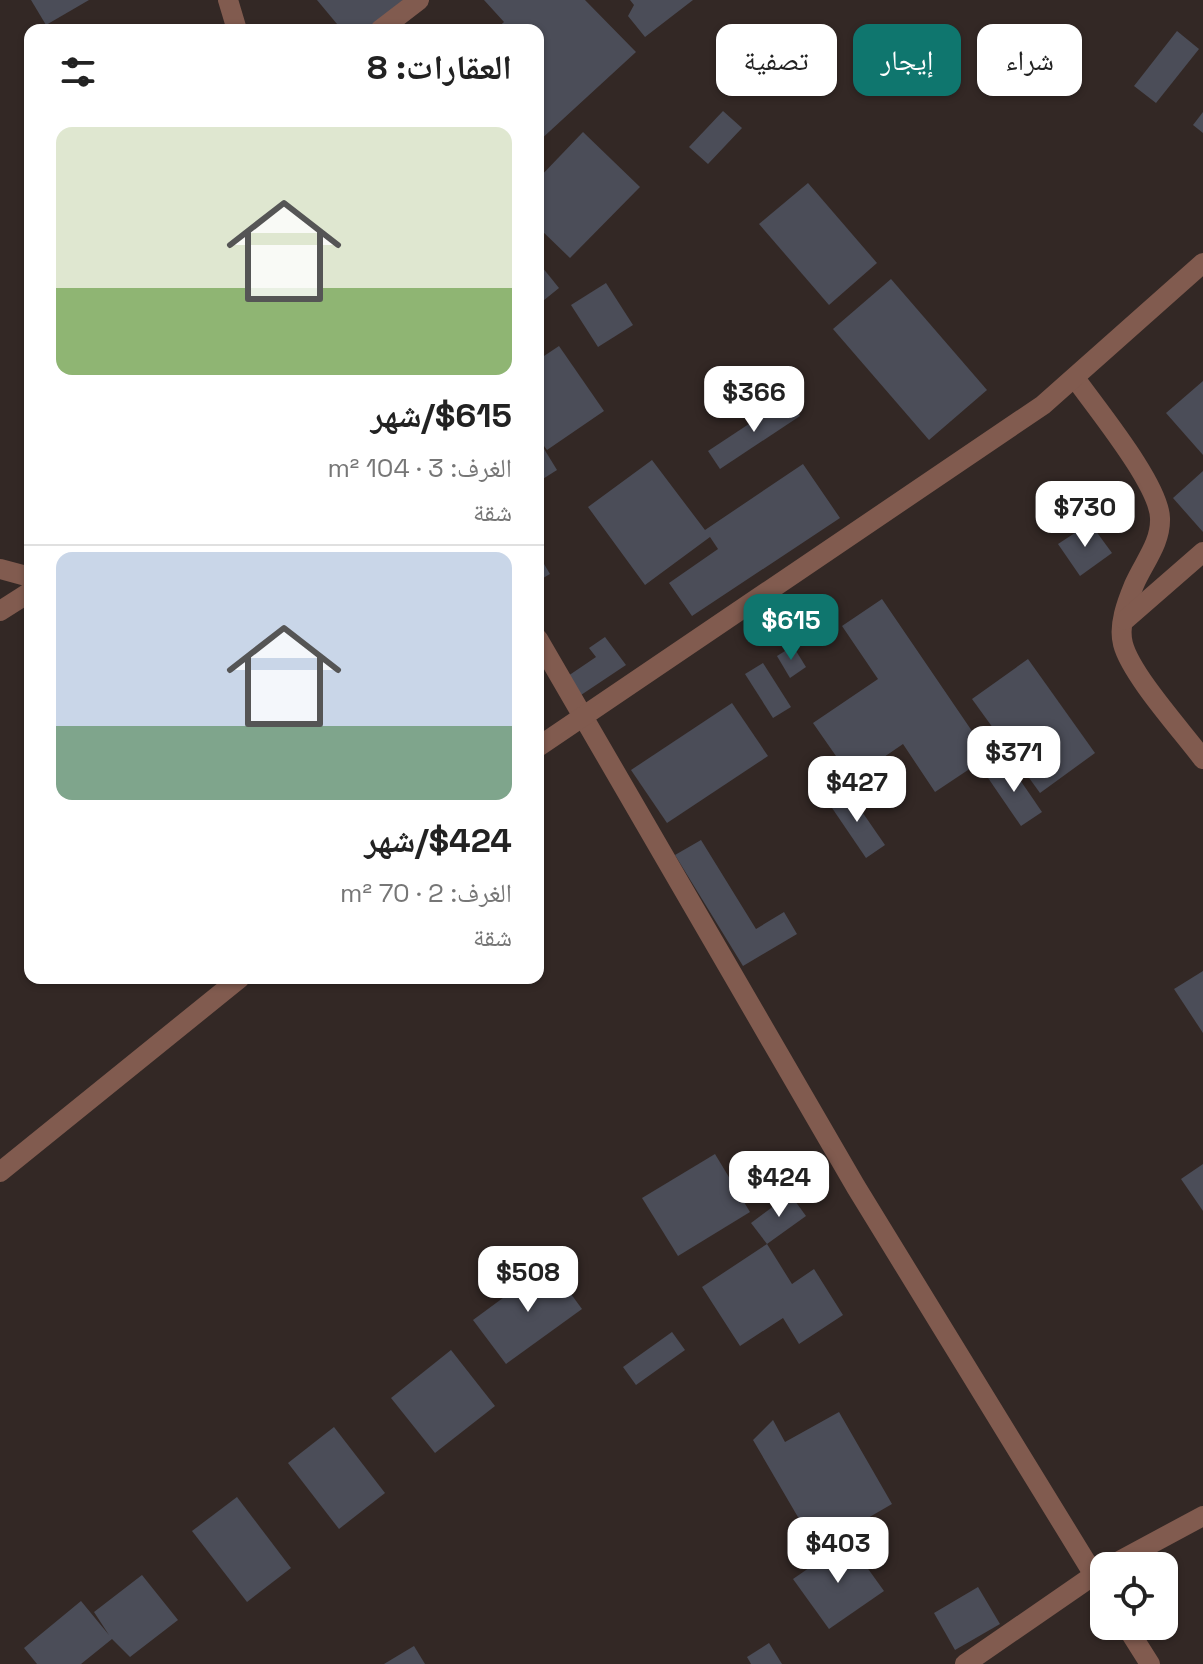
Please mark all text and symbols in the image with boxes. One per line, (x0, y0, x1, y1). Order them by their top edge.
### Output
chip: تصفية (716, 24, 837, 96)
chip: إيجار (853, 24, 961, 96)
chip: شراء (977, 24, 1082, 96)
text: العقارات: 8 (367, 46, 512, 89)
icon: filters (56, 50, 100, 94)
icon: home (212, 179, 356, 323)
pin: $366 (707, 366, 801, 434)
text: $366 (722, 375, 786, 409)
text: $615/شهر (371, 394, 512, 437)
text: الغرف: 3 · 104 m² (327, 451, 512, 485)
pin: $730 (1038, 481, 1132, 549)
text: $730 (1054, 490, 1116, 524)
text: شقة (473, 495, 512, 529)
pin: $615 (744, 594, 838, 662)
text: $615 (761, 603, 821, 637)
icon: home (212, 604, 356, 748)
pin: $371 (967, 726, 1061, 794)
text: $371 (985, 735, 1043, 769)
pin: $427 (810, 756, 904, 824)
text: $427 (826, 765, 888, 799)
text: $424/شهر (365, 819, 512, 862)
text: الغرف: 2 · 70 m² (340, 876, 512, 910)
text: شقة (473, 920, 512, 954)
pin: $424 (732, 1151, 826, 1219)
text: $424 (747, 1160, 811, 1194)
pin: $508 (481, 1246, 575, 1314)
text: $508 (496, 1255, 560, 1289)
pin: $403 (791, 1517, 885, 1585)
text: $403 (806, 1526, 870, 1560)
map controls (1090, 1552, 1178, 1640)
button: locate (1090, 1552, 1178, 1640)

